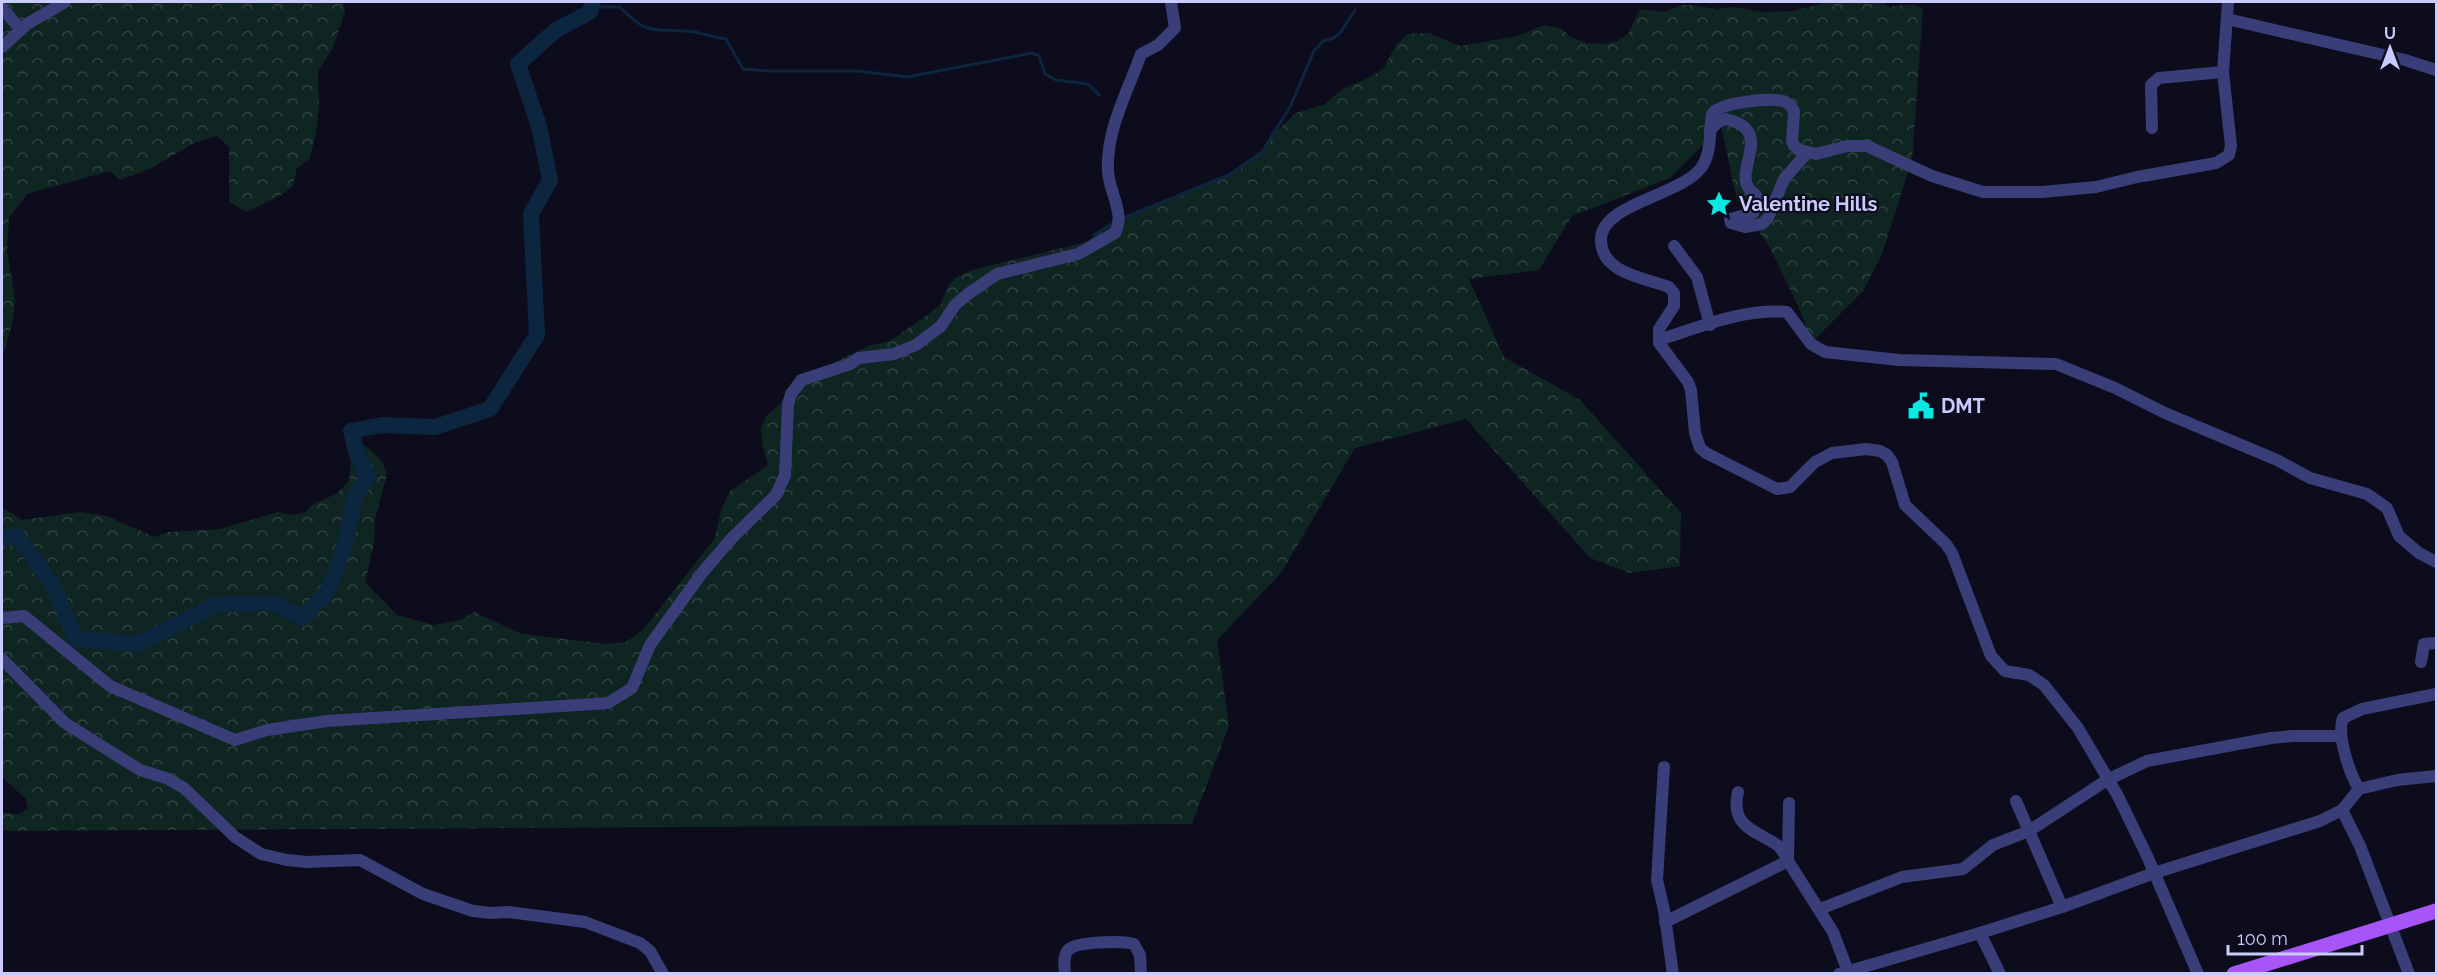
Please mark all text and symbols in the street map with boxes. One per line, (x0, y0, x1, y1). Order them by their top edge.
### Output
north arrow (2360, 18, 2420, 78)
text: U (2384, 24, 2396, 43)
place icon: Valentine Hills (1704, 189, 1734, 219)
place label: Valentine Hills (1739, 192, 1878, 216)
public building icon: DMT (1906, 391, 1936, 421)
place label: DMT (1941, 394, 1986, 418)
scale bar (2228, 918, 2362, 956)
text: 100 m (2237, 928, 2288, 949)

